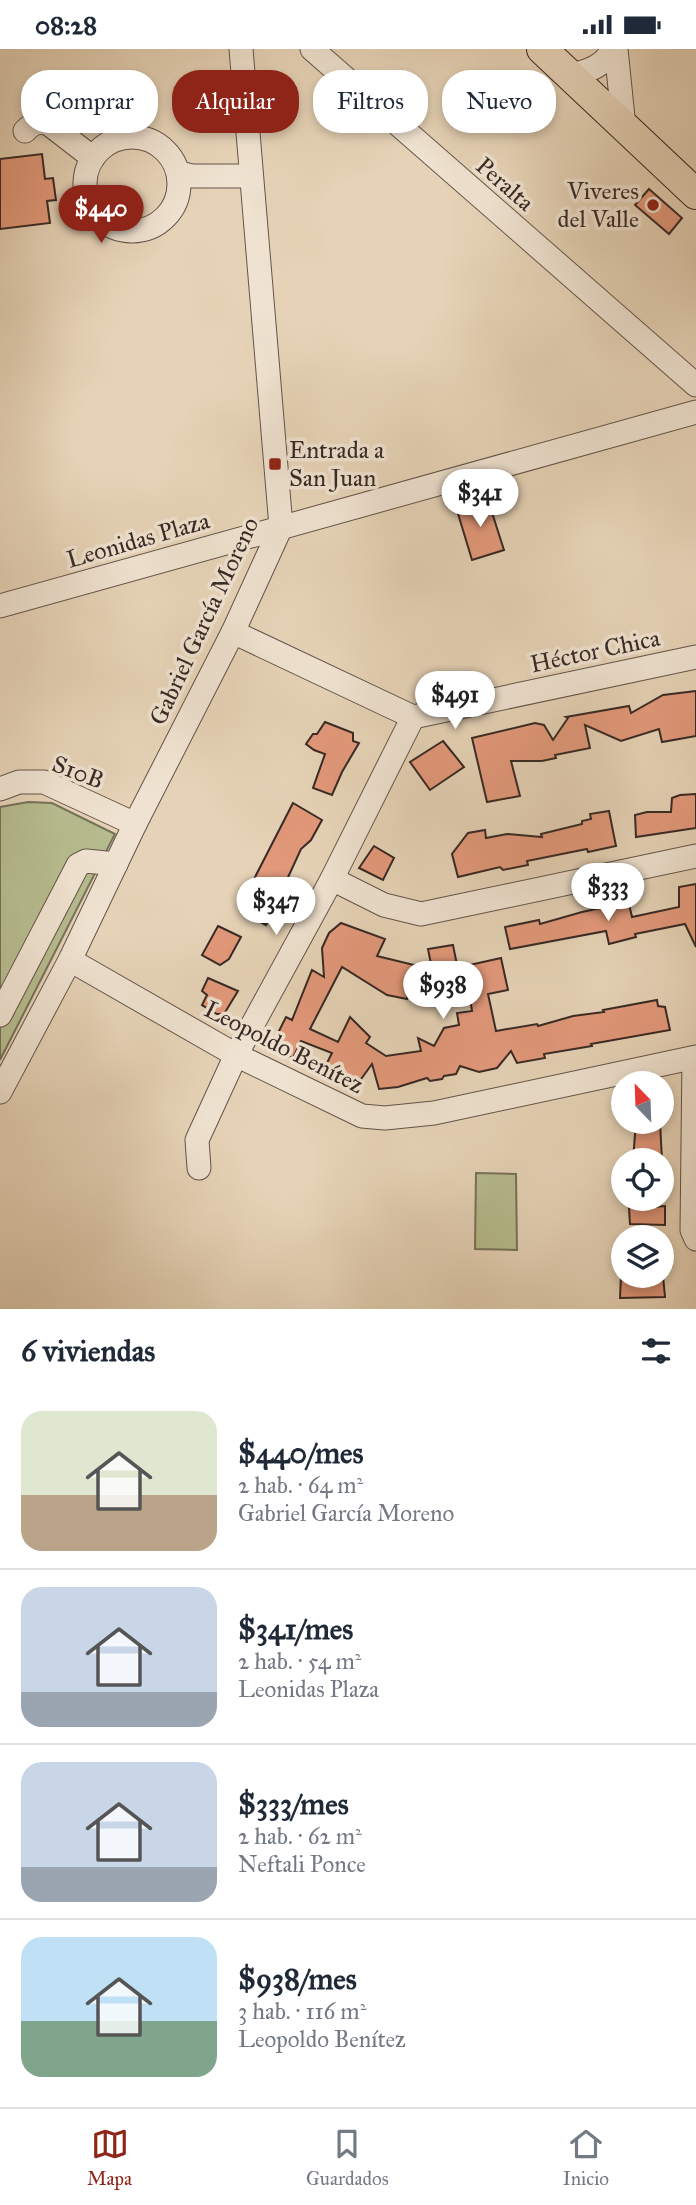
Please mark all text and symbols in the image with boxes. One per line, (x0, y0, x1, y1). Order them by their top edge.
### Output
text: 08:28 (35, 9, 97, 41)
chip: Comprar (21, 70, 158, 133)
chip: Alquilar (172, 70, 299, 133)
chip: Filtros (313, 70, 428, 133)
chip: Nuevo (442, 70, 556, 133)
street label: Peralta (470, 151, 541, 218)
place label: Viveres del Valle (557, 176, 639, 234)
pin: $440 (60, 185, 142, 245)
text: $440 (75, 194, 127, 222)
marker: Viveres del Valle (645, 197, 661, 213)
place label: Entrada a San Juan (289, 435, 385, 493)
marker: Entrada a San Juan (267, 456, 283, 472)
pin: $341 (439, 469, 521, 529)
text: $341 (458, 478, 502, 506)
street label: Leonidas Plaza (63, 505, 214, 575)
street label: Gabriel García Moreno (143, 512, 265, 730)
street label: Héctor Chica (527, 622, 663, 679)
pin: $491 (414, 671, 496, 731)
text: $491 (431, 680, 479, 708)
street label: S10B (48, 748, 108, 796)
pin: $333 (567, 863, 649, 923)
text: $333 (587, 872, 629, 900)
pin: $347 (235, 877, 317, 937)
text: $347 (252, 886, 300, 914)
pin: $938 (402, 961, 484, 1021)
text: $938 (419, 970, 467, 998)
street label: Leopoldo Benítez (199, 994, 369, 1100)
north arrow (611, 1071, 674, 1134)
map controls (611, 1071, 674, 1288)
button: locate (611, 1148, 674, 1211)
button: layers (611, 1225, 674, 1288)
icon: filters (637, 1332, 675, 1370)
text: 6 viviendas (21, 1333, 155, 1369)
text: $440/mes (238, 1435, 364, 1471)
icon: home (77, 1439, 161, 1523)
text: 2 hab. · 64 m² (238, 1471, 363, 1499)
text: Gabriel García Moreno (238, 1499, 454, 1527)
text: $341/mes (238, 1611, 353, 1647)
icon: home (77, 1615, 161, 1699)
text: 2 hab. · 54 m² (238, 1647, 362, 1675)
text: Leonidas Plaza (238, 1675, 379, 1703)
text: $333/mes (238, 1786, 349, 1822)
icon: home (77, 1790, 161, 1874)
text: 2 hab. · 62 m² (238, 1822, 362, 1850)
text: Neftali Ponce (238, 1850, 366, 1878)
text: $938/mes (238, 1961, 357, 1997)
icon: home (77, 1965, 161, 2049)
text: 3 hab. · 116 m² (238, 1997, 366, 2025)
text: Leopoldo Benítez (238, 2025, 406, 2053)
tab: Mapa (87, 2125, 132, 2190)
tab: Guardados (306, 2125, 389, 2190)
tab: Inicio (563, 2125, 609, 2190)

